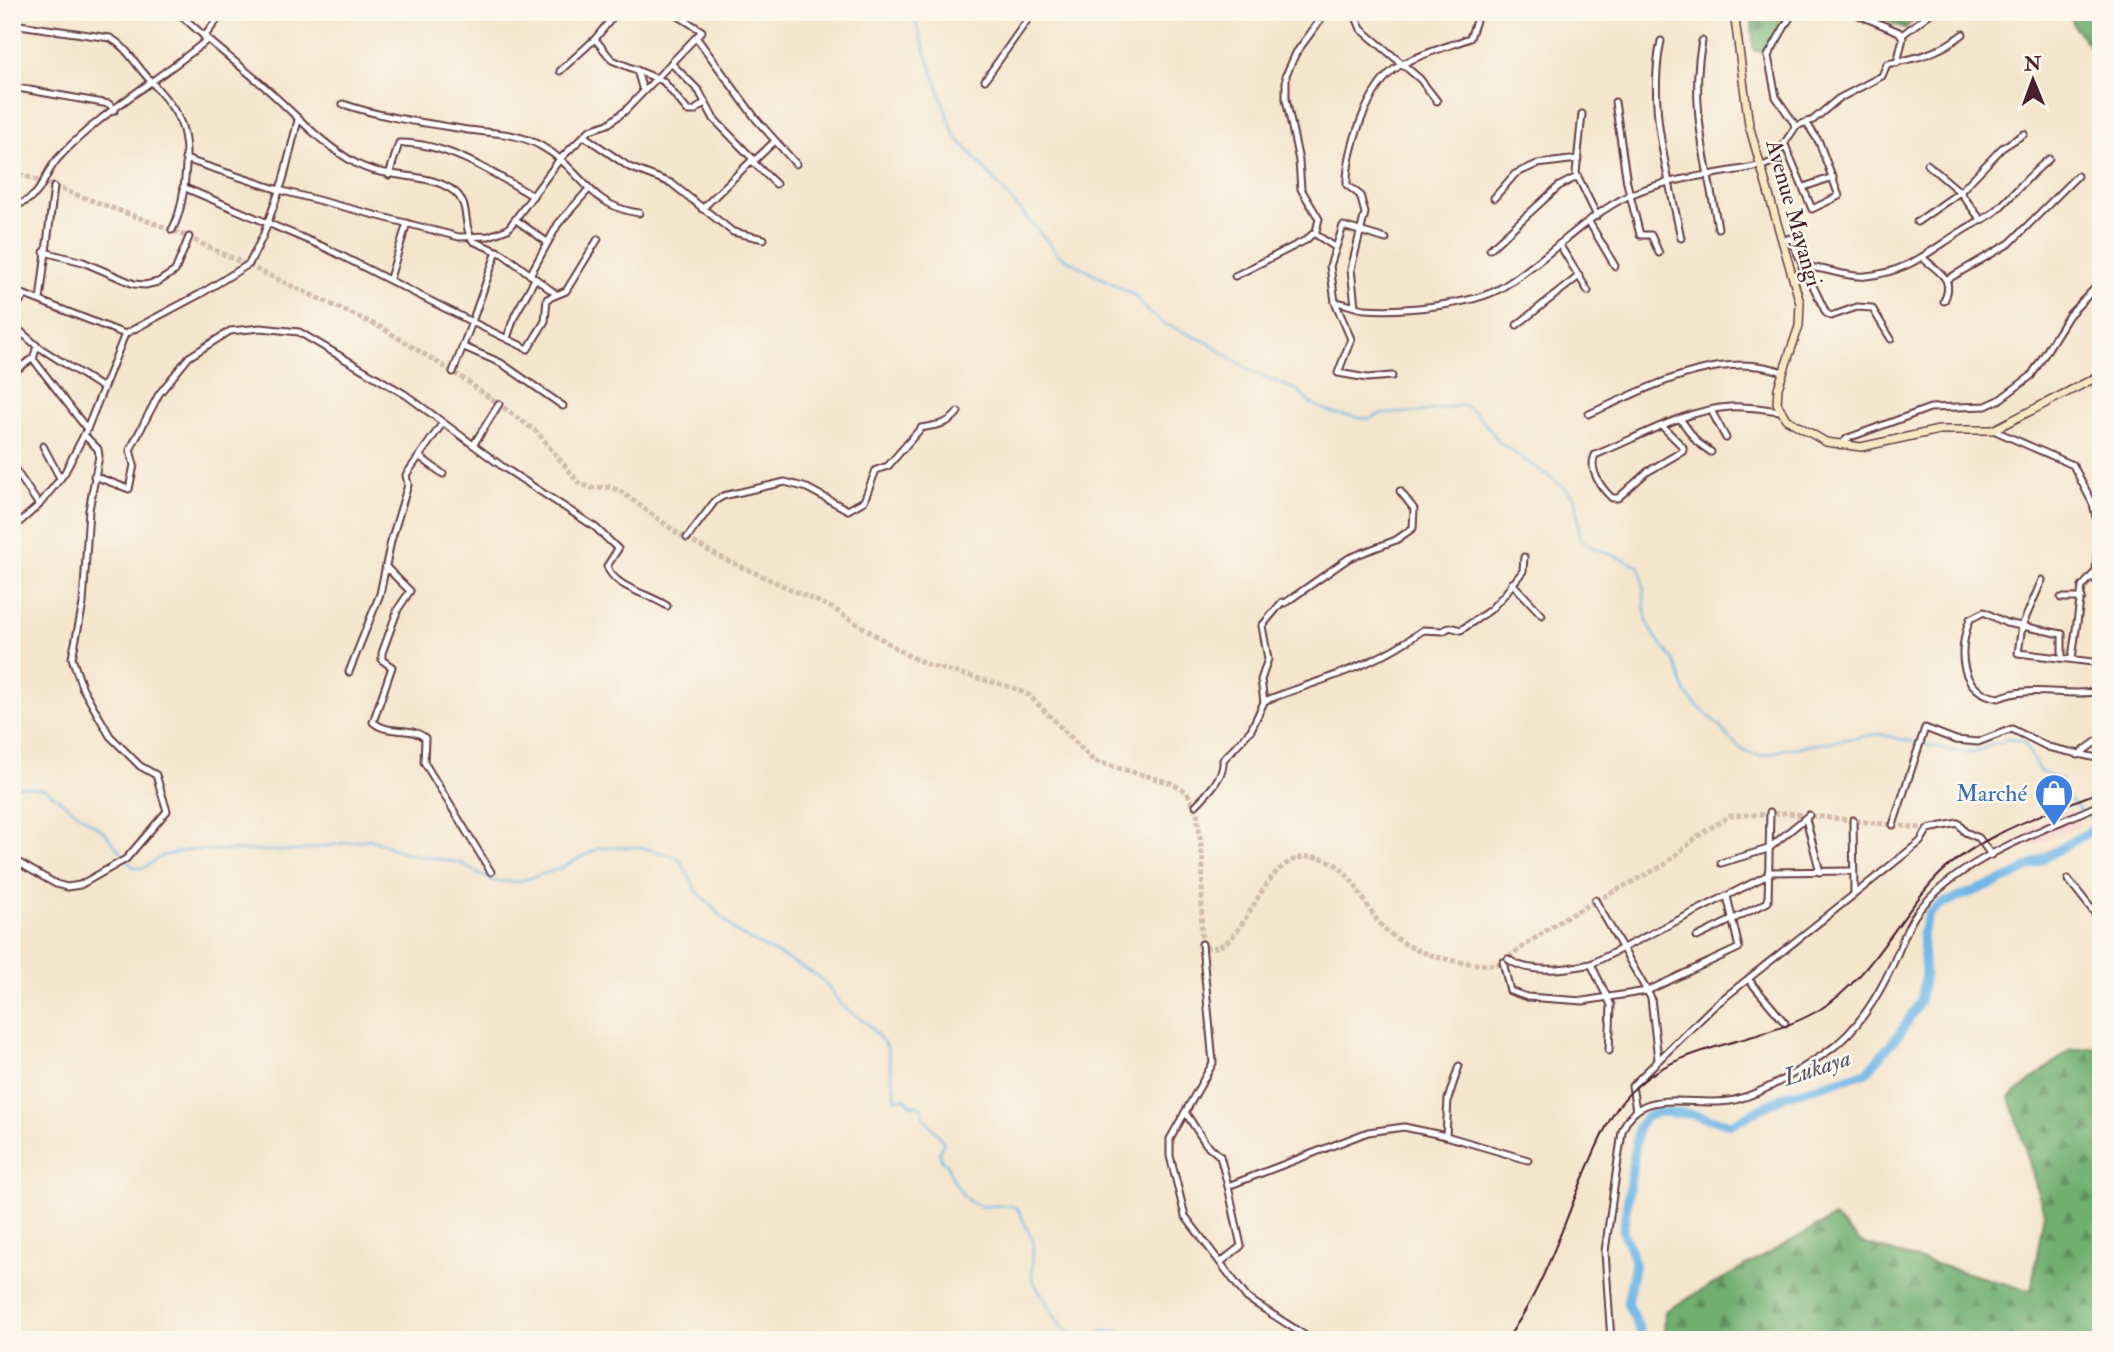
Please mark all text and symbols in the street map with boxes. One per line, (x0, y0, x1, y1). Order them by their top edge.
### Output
north arrow (1997, 46, 2068, 116)
text: N (2023, 52, 2042, 76)
street label: Avenue Mayangi (1759, 135, 1829, 290)
shop icon: Marché (2033, 772, 2075, 827)
place label: Marché (1956, 779, 2027, 808)
water label: Lukaya (1778, 1043, 1855, 1094)

